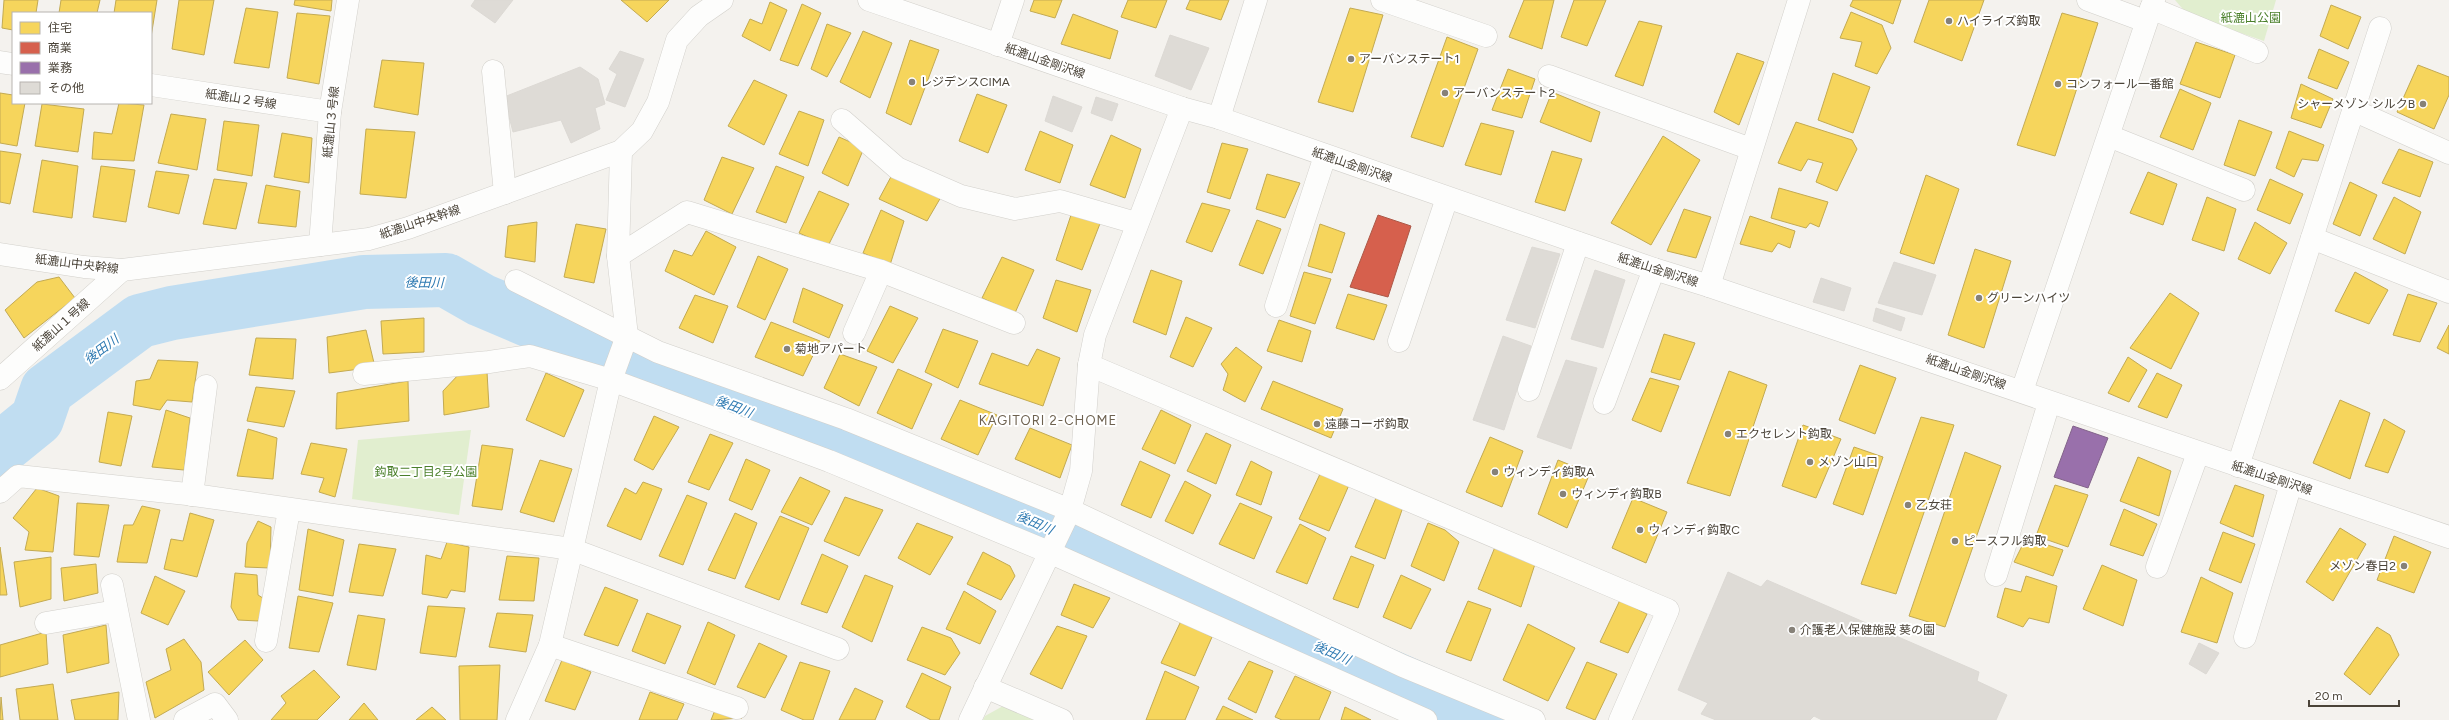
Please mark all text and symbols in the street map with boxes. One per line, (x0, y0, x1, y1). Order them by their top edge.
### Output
park label: 紙漉山公園 (2221, 11, 2281, 25)
legend (12, 12, 152, 104)
place label: ハイライズ鈎取 (1957, 14, 2040, 28)
marker: ハイライズ鈎取 (1944, 16, 1954, 26)
text: 住宅 (48, 21, 72, 35)
text: 商業 (48, 41, 72, 55)
street label: 紙漉山金剛沢線 (1003, 41, 1087, 81)
place label: アーバンステート1 (1359, 52, 1459, 66)
marker: アーバンステート1 (1346, 54, 1356, 64)
text: 業務 (48, 61, 72, 75)
place label: レジデンスCIMA (920, 75, 1010, 89)
marker: レジデンスCIMA (907, 77, 917, 87)
place label: コンフォール一番館 (2066, 77, 2174, 91)
marker: コンフォール一番館 (2053, 79, 2063, 89)
text: その他 (48, 81, 84, 95)
street label: 紙漉山３号線 (320, 85, 342, 159)
street label: 紙漉山２号線 (204, 86, 278, 112)
place label: アーバンステート2 (1453, 86, 1555, 100)
marker: アーバンステート2 (1440, 88, 1450, 98)
place label: シャーメゾン シルクB (2297, 97, 2415, 111)
marker: シャーメゾン シルクB (2418, 99, 2428, 109)
street label: 紙漉山金剛沢線 (1310, 145, 1394, 185)
street label: 紙漉山中央幹線 (378, 202, 462, 242)
street label: 紙漉山金剛沢線 (1616, 250, 1700, 290)
street label: 紙漉山中央幹線 (34, 252, 120, 276)
water label: 後田川 (404, 275, 446, 290)
place label: グリーンハイツ (1987, 291, 2070, 305)
marker: グリーンハイツ (1974, 293, 1984, 303)
street label: 紙漉山１号線 (30, 296, 92, 354)
water label: 後田川 (81, 330, 123, 367)
place label: 菊地アパート (795, 342, 867, 356)
marker: 菊地アパート (782, 344, 792, 354)
street label: 紙漉山金剛沢線 (1924, 352, 2008, 392)
water label: 後田川 (713, 392, 757, 421)
district label: KAGITORI 2-CHOME (979, 413, 1117, 428)
place label: 遠藤コーポ鈎取 (1325, 417, 1409, 431)
marker: 遠藤コーポ鈎取 (1312, 419, 1322, 429)
place label: エクセレント鈎取 (1736, 427, 1832, 441)
marker: エクセレント鈎取 (1723, 429, 1733, 439)
place label: メゾン山口 (1818, 455, 1878, 469)
marker: メゾン山口 (1805, 457, 1815, 467)
street label: 紙漉山金剛沢線 (2230, 458, 2314, 498)
park label: 鈎取二丁目2号公園 (375, 465, 477, 479)
place label: ウィンディ鈎取A (1503, 465, 1594, 479)
marker: ウィンディ鈎取A (1490, 467, 1500, 477)
place label: ウィンディ鈎取B (1571, 487, 1662, 501)
marker: ウィンディ鈎取B (1558, 489, 1568, 499)
place label: 乙女荘 (1916, 498, 1952, 512)
marker: 乙女荘 (1903, 500, 1913, 510)
water label: 後田川 (1014, 508, 1057, 538)
place label: ウィンディ鈎取C (1648, 523, 1740, 537)
marker: ウィンディ鈎取C (1635, 525, 1645, 535)
place label: ピースフル鈎取 (1963, 534, 2046, 548)
marker: ピースフル鈎取 (1950, 536, 1960, 546)
place label: メゾン春日2 (2329, 559, 2396, 573)
marker: メゾン春日2 (2399, 561, 2409, 571)
place label: 介護老人保健施設 葵の園 (1800, 623, 1935, 637)
marker: 介護老人保健施設 葵の園 (1787, 625, 1797, 635)
water label: 後田川 (1311, 638, 1354, 668)
scale bar (2309, 682, 2399, 708)
text: 20 m (2315, 689, 2343, 703)

